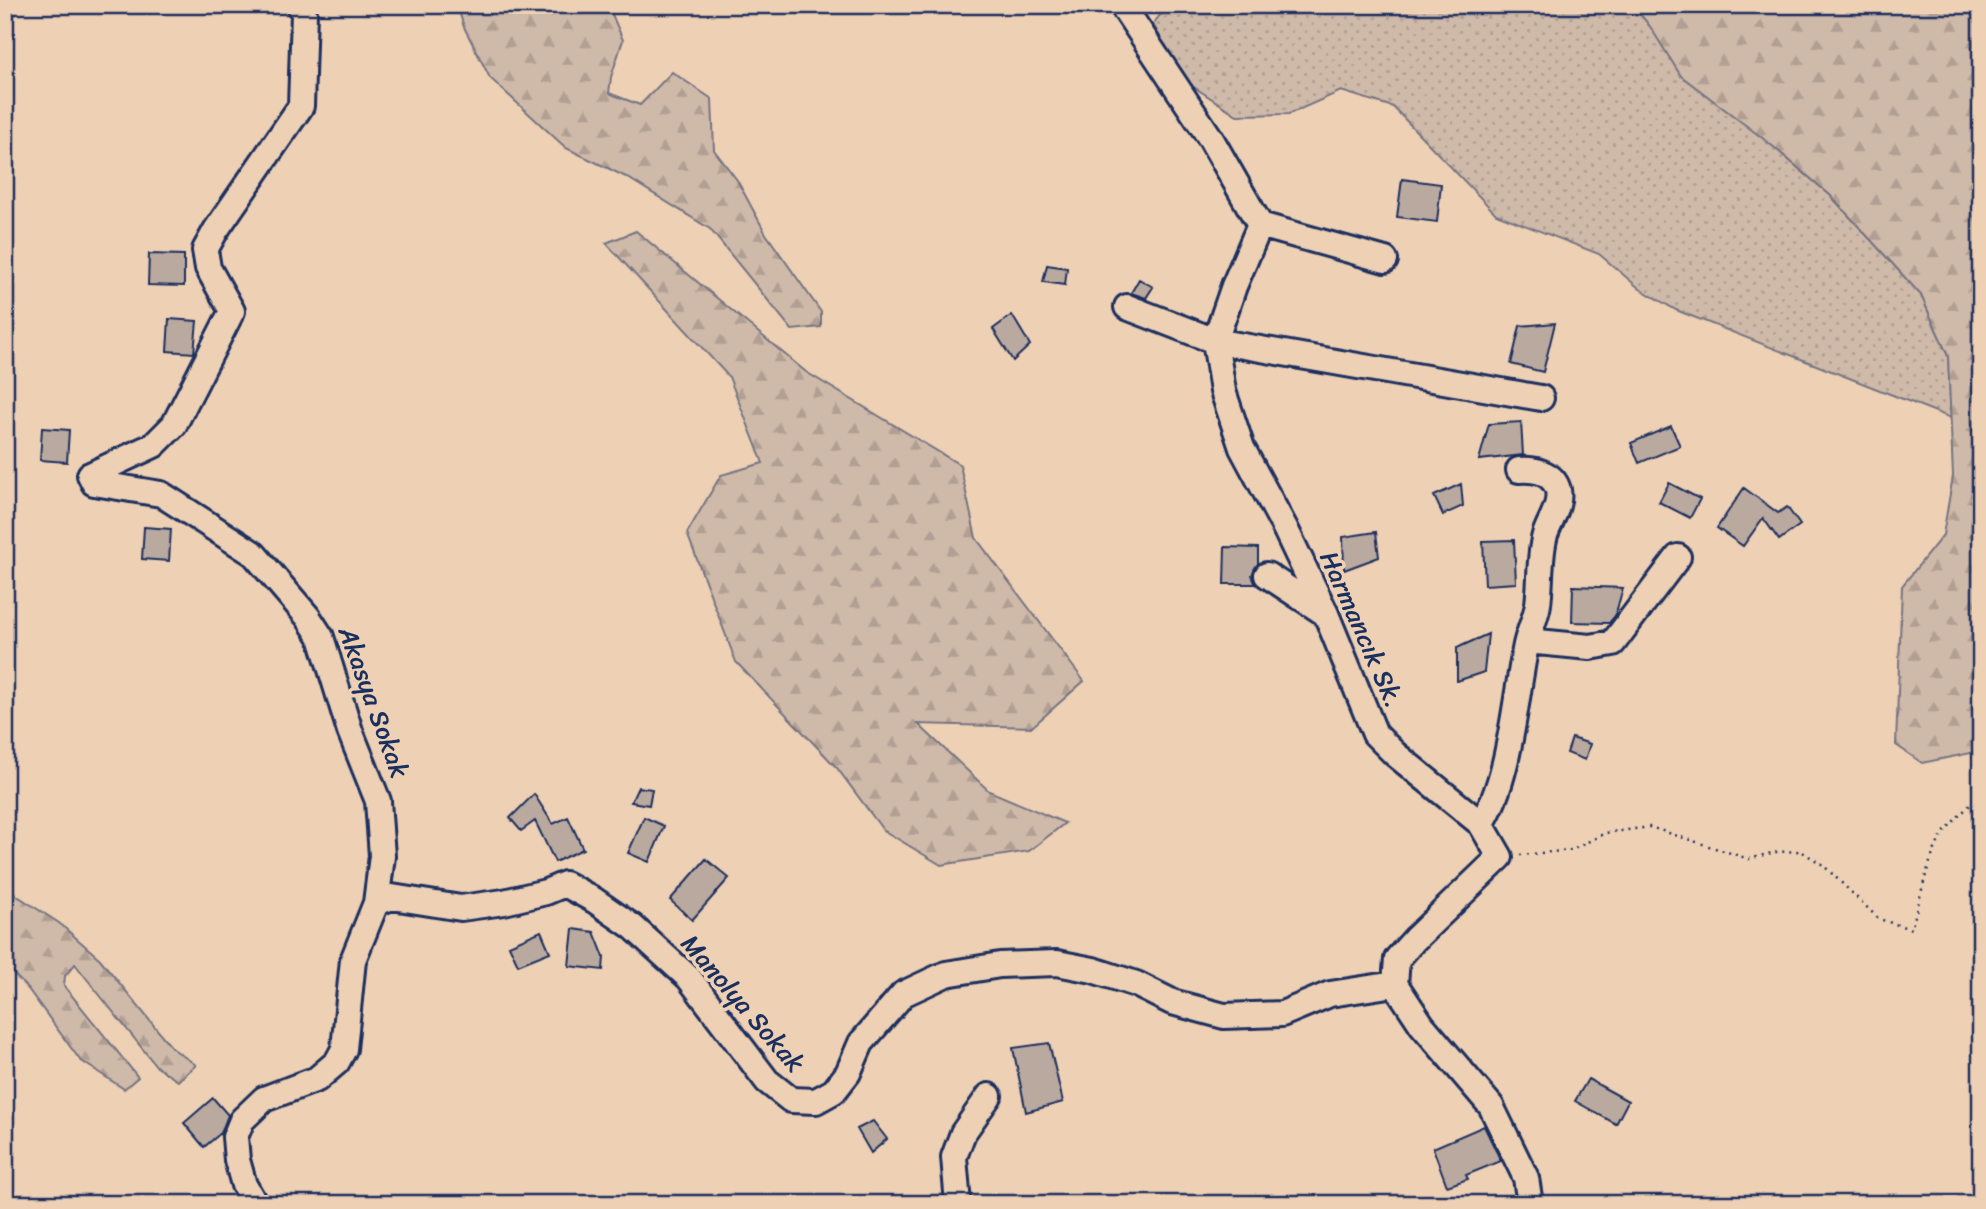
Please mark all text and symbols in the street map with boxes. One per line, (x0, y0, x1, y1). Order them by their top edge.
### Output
street label: Harmancık Sk. (1307, 543, 1417, 715)
street label: Akasya Sokak (325, 619, 423, 785)
street label: Manolya Sokak (669, 923, 817, 1083)

